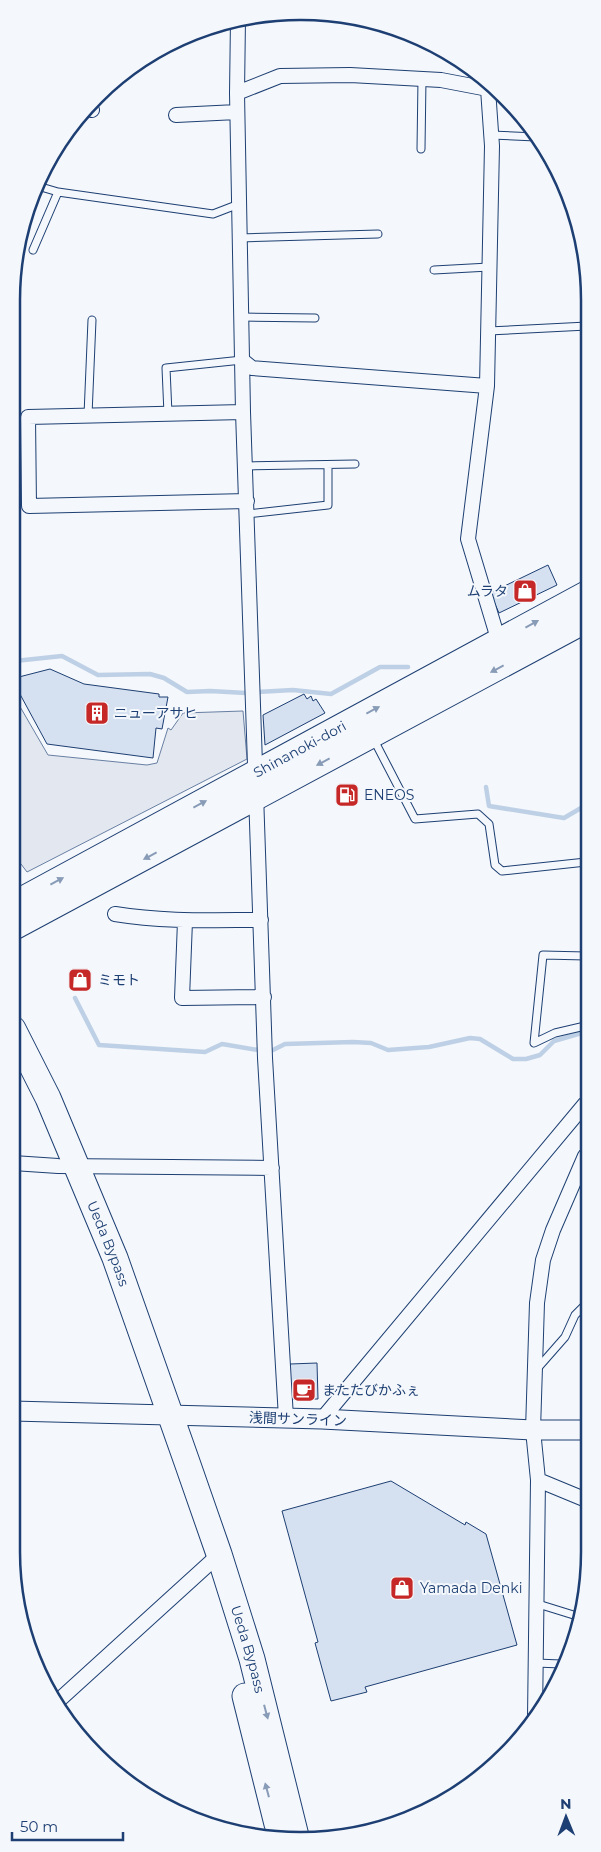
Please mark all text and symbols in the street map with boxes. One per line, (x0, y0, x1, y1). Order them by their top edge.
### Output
shop icon: ムラタ (512, 578, 538, 604)
place label: ムラタ (467, 582, 508, 600)
one-way arrow (524, 620, 539, 628)
one-way arrow (490, 665, 505, 673)
building icon: ニューアサヒ (84, 700, 110, 726)
place label: ニューアサヒ (114, 704, 197, 722)
one-way arrow (367, 705, 380, 714)
street label: Shinanoki-dori (250, 717, 349, 782)
one-way arrow (316, 758, 331, 766)
fuel station icon: ENEOS (334, 782, 360, 808)
place label: ENEOS (364, 786, 414, 804)
one-way arrow (193, 799, 206, 808)
one-way arrow (142, 852, 157, 860)
one-way arrow (49, 877, 64, 885)
shop icon: ミモト (67, 967, 93, 993)
place label: ミモト (98, 971, 140, 989)
street label: Ueda Bypass (83, 1198, 133, 1289)
cafe icon: またたびかふぇ (291, 1377, 317, 1403)
place label: またたびかふぇ (322, 1381, 420, 1399)
street label: 浅間サンライン (249, 1408, 347, 1430)
shop icon: Yamada Denki (389, 1575, 415, 1601)
place label: Yamada Denki (420, 1579, 522, 1597)
street label: Ueda Bypass (227, 1603, 269, 1695)
one-way arrow (262, 1704, 270, 1719)
one-way arrow (263, 1782, 271, 1797)
north arrow (541, 1792, 591, 1842)
text: N (560, 1795, 572, 1813)
scale bar (12, 1810, 124, 1842)
text: 50 m (20, 1817, 58, 1836)

